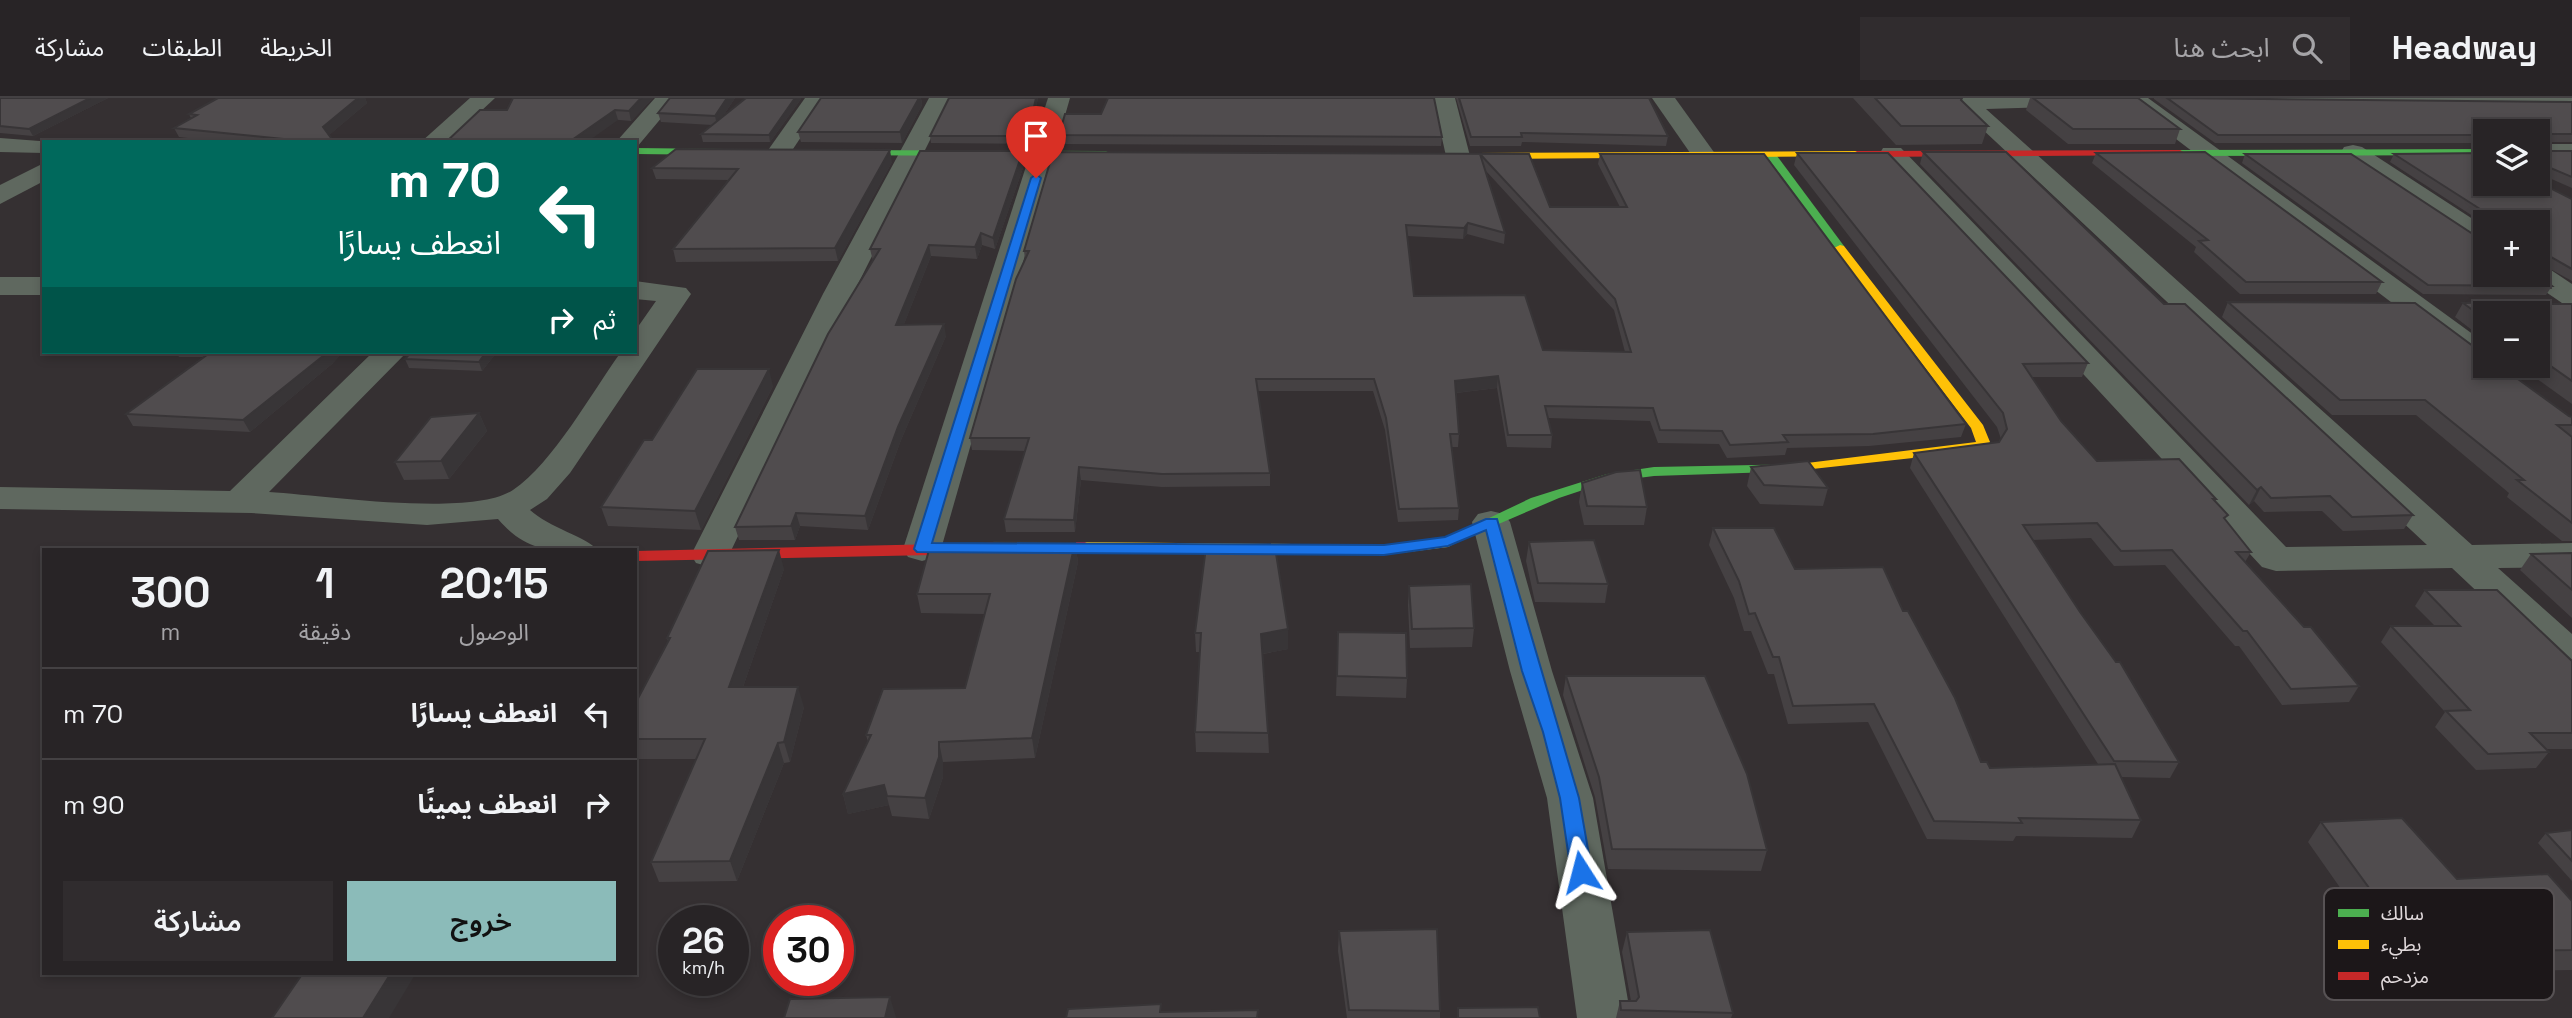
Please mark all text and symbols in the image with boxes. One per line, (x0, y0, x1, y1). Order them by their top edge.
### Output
search box (1860, 17, 2350, 80)
text: Headway (2392, 27, 2537, 69)
icon: search (2288, 29, 2326, 67)
text: ابحث هنا (2173, 31, 2270, 65)
text: مشاركة (35, 32, 104, 63)
text: الطبقات (142, 32, 222, 63)
text: الخريطة (260, 32, 332, 63)
pin (1006, 106, 1066, 178)
icon: arrive (1017, 117, 1055, 155)
map controls (2473, 119, 2550, 378)
button: layers (2473, 119, 2550, 196)
text: 70 m (388, 149, 501, 211)
icon: left (525, 168, 616, 259)
button: + (2473, 210, 2550, 287)
text: انعطف يسارًا (337, 223, 501, 263)
icon: right (542, 301, 580, 339)
button: − (2473, 301, 2550, 378)
text: ثم (594, 303, 616, 337)
text: 1 (316, 557, 335, 610)
text: 20:15 (440, 557, 549, 610)
text: 300 (130, 566, 210, 619)
text: m (161, 617, 180, 647)
text: دقيقة (299, 617, 351, 647)
text: الوصول (459, 617, 529, 647)
icon: left (578, 695, 616, 733)
text: انعطف يسارًا (411, 696, 557, 730)
text: 70 m (63, 697, 123, 731)
icon: right (578, 786, 616, 824)
text: انعطف يمينًا (417, 787, 557, 821)
text: 90 m (63, 788, 125, 822)
position arrow (1544, 835, 1618, 909)
button: مشاركة (63, 881, 333, 961)
button: خروج (347, 881, 616, 961)
legend (2324, 888, 2554, 1000)
text: سالك (2381, 901, 2424, 926)
speed limit sign: 30 (763, 905, 854, 996)
text: 26 (682, 919, 725, 963)
text: بطيء (2381, 932, 2421, 959)
text: km/h (682, 956, 725, 979)
text: مزدحم (2381, 964, 2429, 991)

